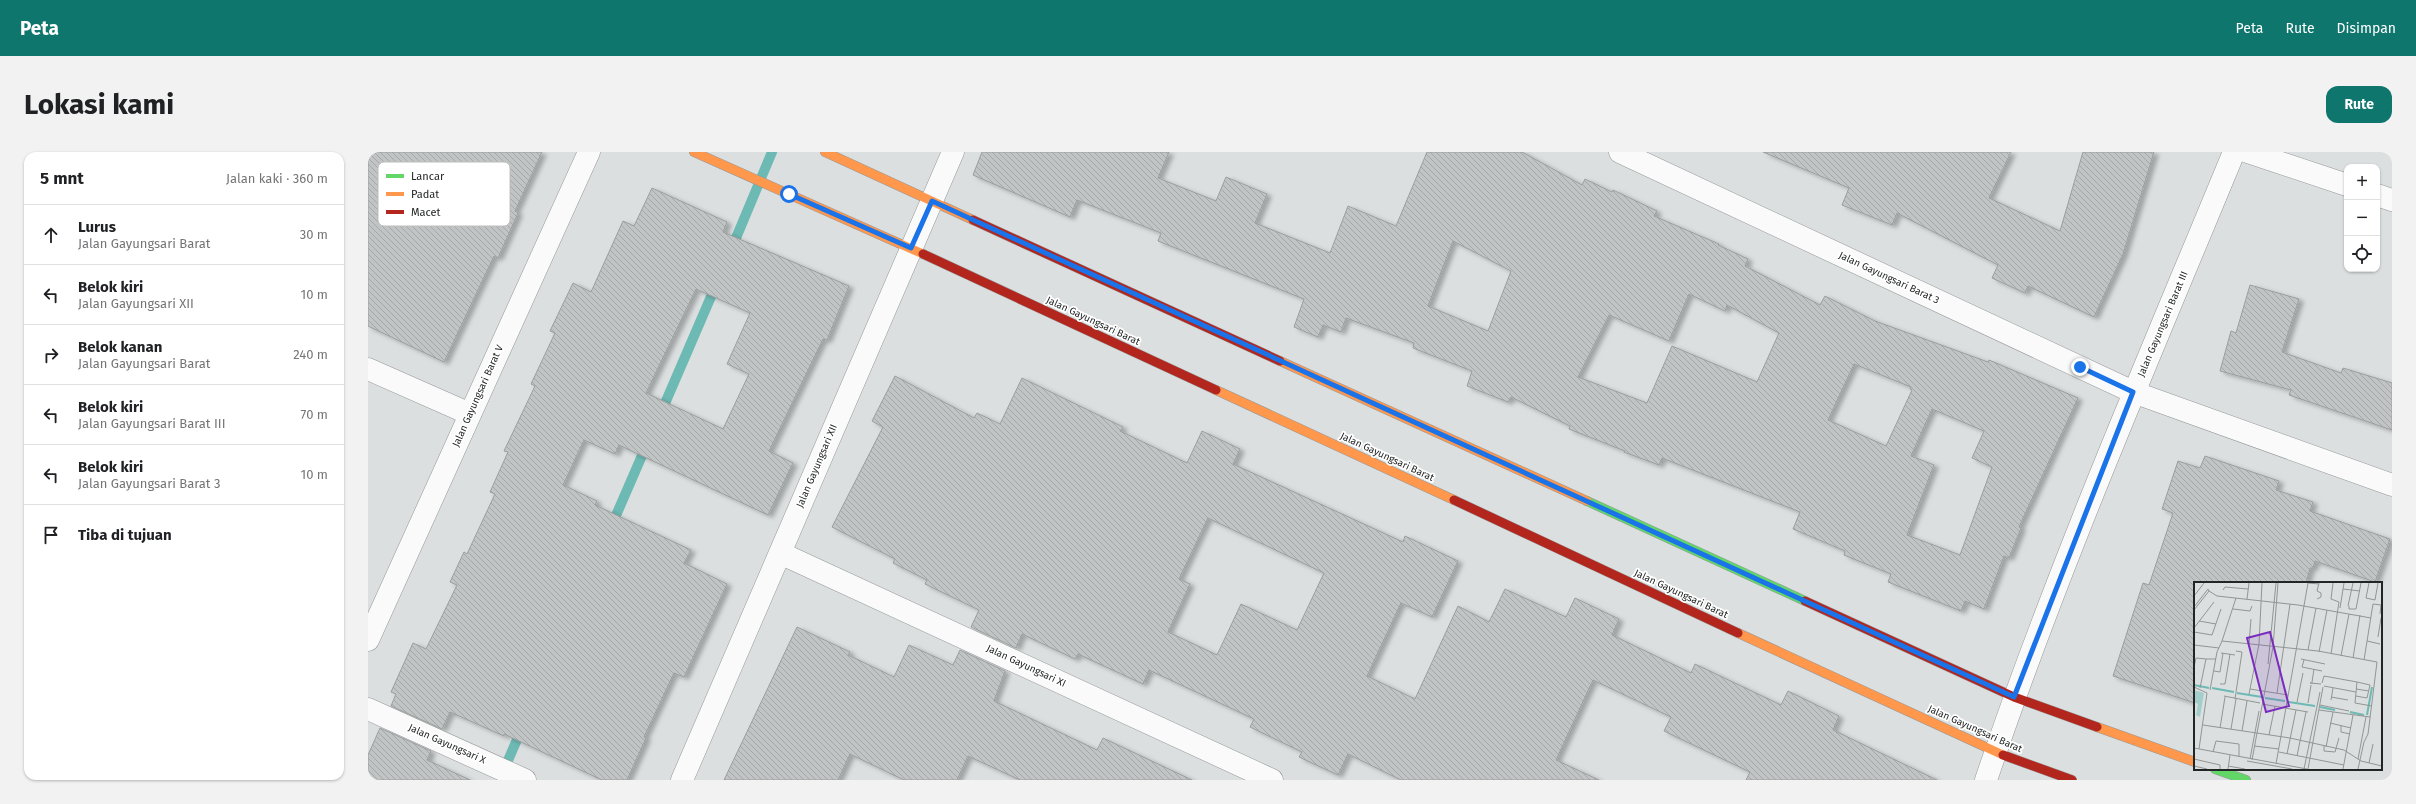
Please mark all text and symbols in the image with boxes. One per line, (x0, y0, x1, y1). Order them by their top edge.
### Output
text: Peta (20, 17, 59, 40)
text: Peta (2236, 20, 2263, 37)
text: Rute (2285, 20, 2315, 37)
text: Disimpan (2337, 20, 2396, 37)
button: Rute (2326, 86, 2392, 123)
text: Lokasi kami (24, 88, 174, 121)
legend (378, 162, 510, 226)
map controls (2344, 164, 2380, 272)
button: + (2344, 164, 2380, 200)
text: 5 mnt (40, 168, 84, 189)
text: Lancar (411, 170, 445, 183)
text: Jalan kaki · 360 m (226, 171, 328, 186)
route start (780, 185, 798, 203)
text: Padat (411, 188, 439, 201)
button: − (2344, 200, 2380, 236)
text: Macet (411, 206, 441, 219)
text: Lurus (78, 218, 116, 236)
icon: ahead (40, 224, 62, 246)
text: 30 m (300, 227, 328, 242)
text: Jalan Gayungsari Barat (78, 236, 211, 251)
button: locate (2344, 236, 2380, 272)
street label: Jalan Gayungsari Barat 3 (1837, 249, 1941, 307)
street label: Jalan Gayungsari Barat III (2135, 269, 2191, 379)
text: Belok kiri (78, 278, 143, 296)
icon: left (40, 284, 62, 306)
text: 10 m (301, 287, 328, 302)
street label: Jalan Gayungsari Barat (1044, 294, 1142, 348)
text: Jalan Gayungsari XII (78, 296, 194, 311)
text: Belok kanan (78, 338, 162, 356)
street label: Jalan Gayungsari Barat V (450, 343, 506, 449)
icon: right (40, 344, 62, 366)
text: 240 m (293, 347, 328, 362)
text: Jalan Gayungsari Barat (78, 356, 211, 371)
route end (2071, 358, 2089, 376)
text: Belok kiri (78, 398, 143, 416)
icon: left (40, 404, 62, 426)
text: 70 m (301, 407, 328, 422)
text: Jalan Gayungsari Barat III (78, 416, 226, 431)
street label: Jalan Gayungsari XII (794, 423, 840, 509)
street label: Jalan Gayungsari Barat (1338, 430, 1436, 484)
text: Belok kiri (78, 458, 143, 476)
icon: left (40, 464, 62, 486)
text: 10 m (301, 467, 328, 482)
text: Jalan Gayungsari Barat 3 (78, 476, 221, 491)
icon: arrive (40, 524, 62, 546)
text: Tiba di tujuan (78, 526, 172, 544)
street label: Jalan Gayungsari Barat (1632, 567, 1730, 621)
inset map (2194, 582, 2382, 770)
street label: Jalan Gayungsari XI (984, 642, 1068, 690)
street label: Jalan Gayungsari Barat (1926, 703, 2024, 755)
street label: Jalan Gayungsari X (407, 722, 488, 767)

